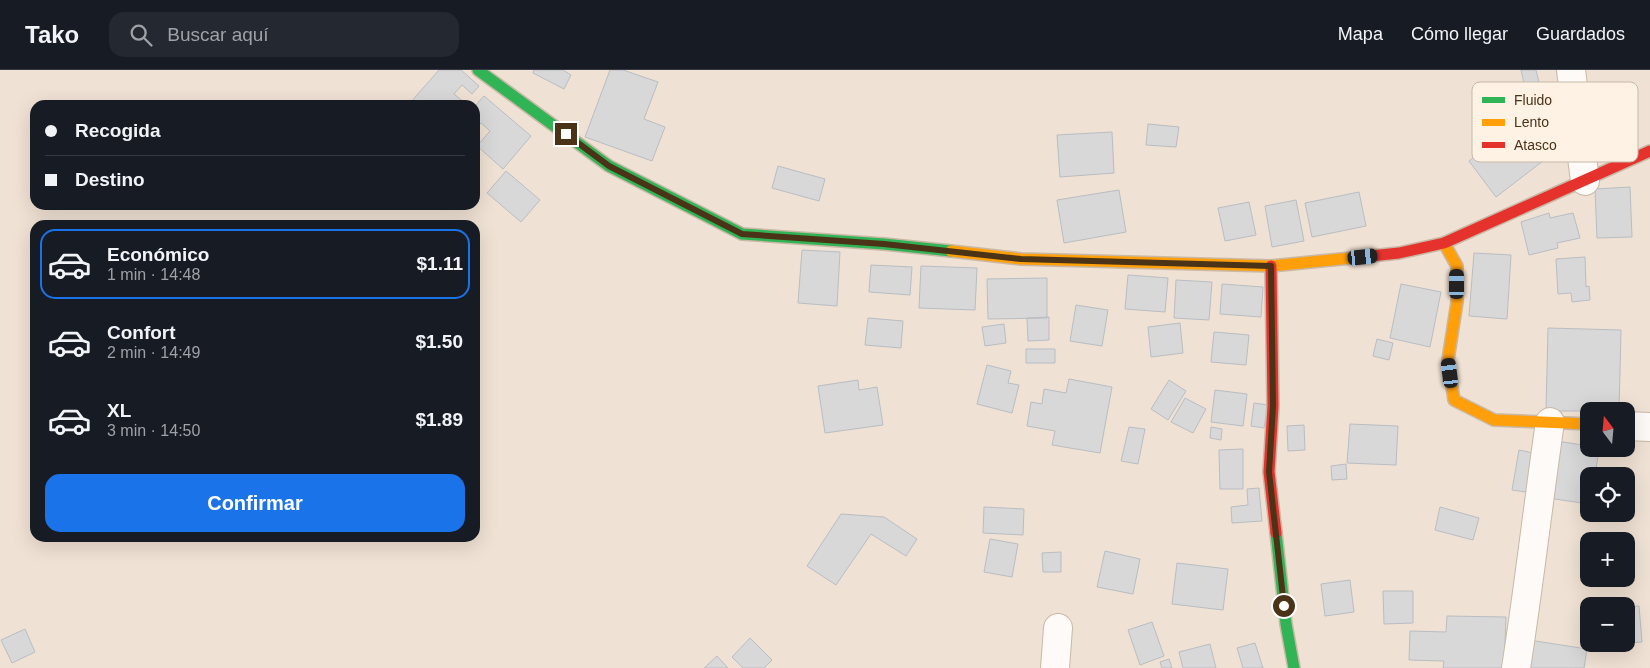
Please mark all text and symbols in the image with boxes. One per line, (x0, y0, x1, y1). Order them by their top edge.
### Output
search box (109, 12, 459, 57)
text: Tako (25, 21, 79, 48)
icon: search (127, 21, 155, 49)
text: Buscar aquí (167, 24, 269, 45)
text: Mapa (1338, 24, 1383, 44)
text: Cómo llegar (1411, 24, 1508, 44)
text: Guardados (1536, 24, 1625, 44)
legend (1472, 82, 1638, 162)
text: Fluido (1514, 92, 1552, 108)
text: Lento (1514, 114, 1549, 130)
text: Recogida (75, 120, 161, 141)
route end (555, 123, 577, 145)
text: Atasco (1514, 137, 1557, 153)
text: Destino (75, 169, 145, 190)
icon: car (47, 242, 92, 287)
text: Económico (107, 244, 209, 265)
car (1347, 248, 1378, 266)
text: $1.11 (417, 253, 463, 274)
text: 1 min · 14:48 (107, 266, 200, 283)
car (1449, 269, 1464, 299)
icon: car (47, 320, 92, 365)
text: Confort (107, 322, 176, 343)
text: $1.50 (415, 331, 463, 352)
text: 2 min · 14:49 (107, 344, 200, 361)
car (1440, 357, 1459, 389)
icon: car (47, 398, 92, 443)
text: XL (107, 400, 131, 421)
north arrow (1580, 402, 1635, 458)
map controls (1580, 402, 1635, 652)
text: $1.89 (415, 409, 463, 430)
text: 3 min · 14:50 (107, 422, 200, 439)
button: locate (1580, 467, 1635, 522)
button: Confirmar (45, 474, 465, 532)
button: + (1580, 532, 1635, 587)
route start (1273, 595, 1295, 617)
button: − (1580, 597, 1635, 652)

